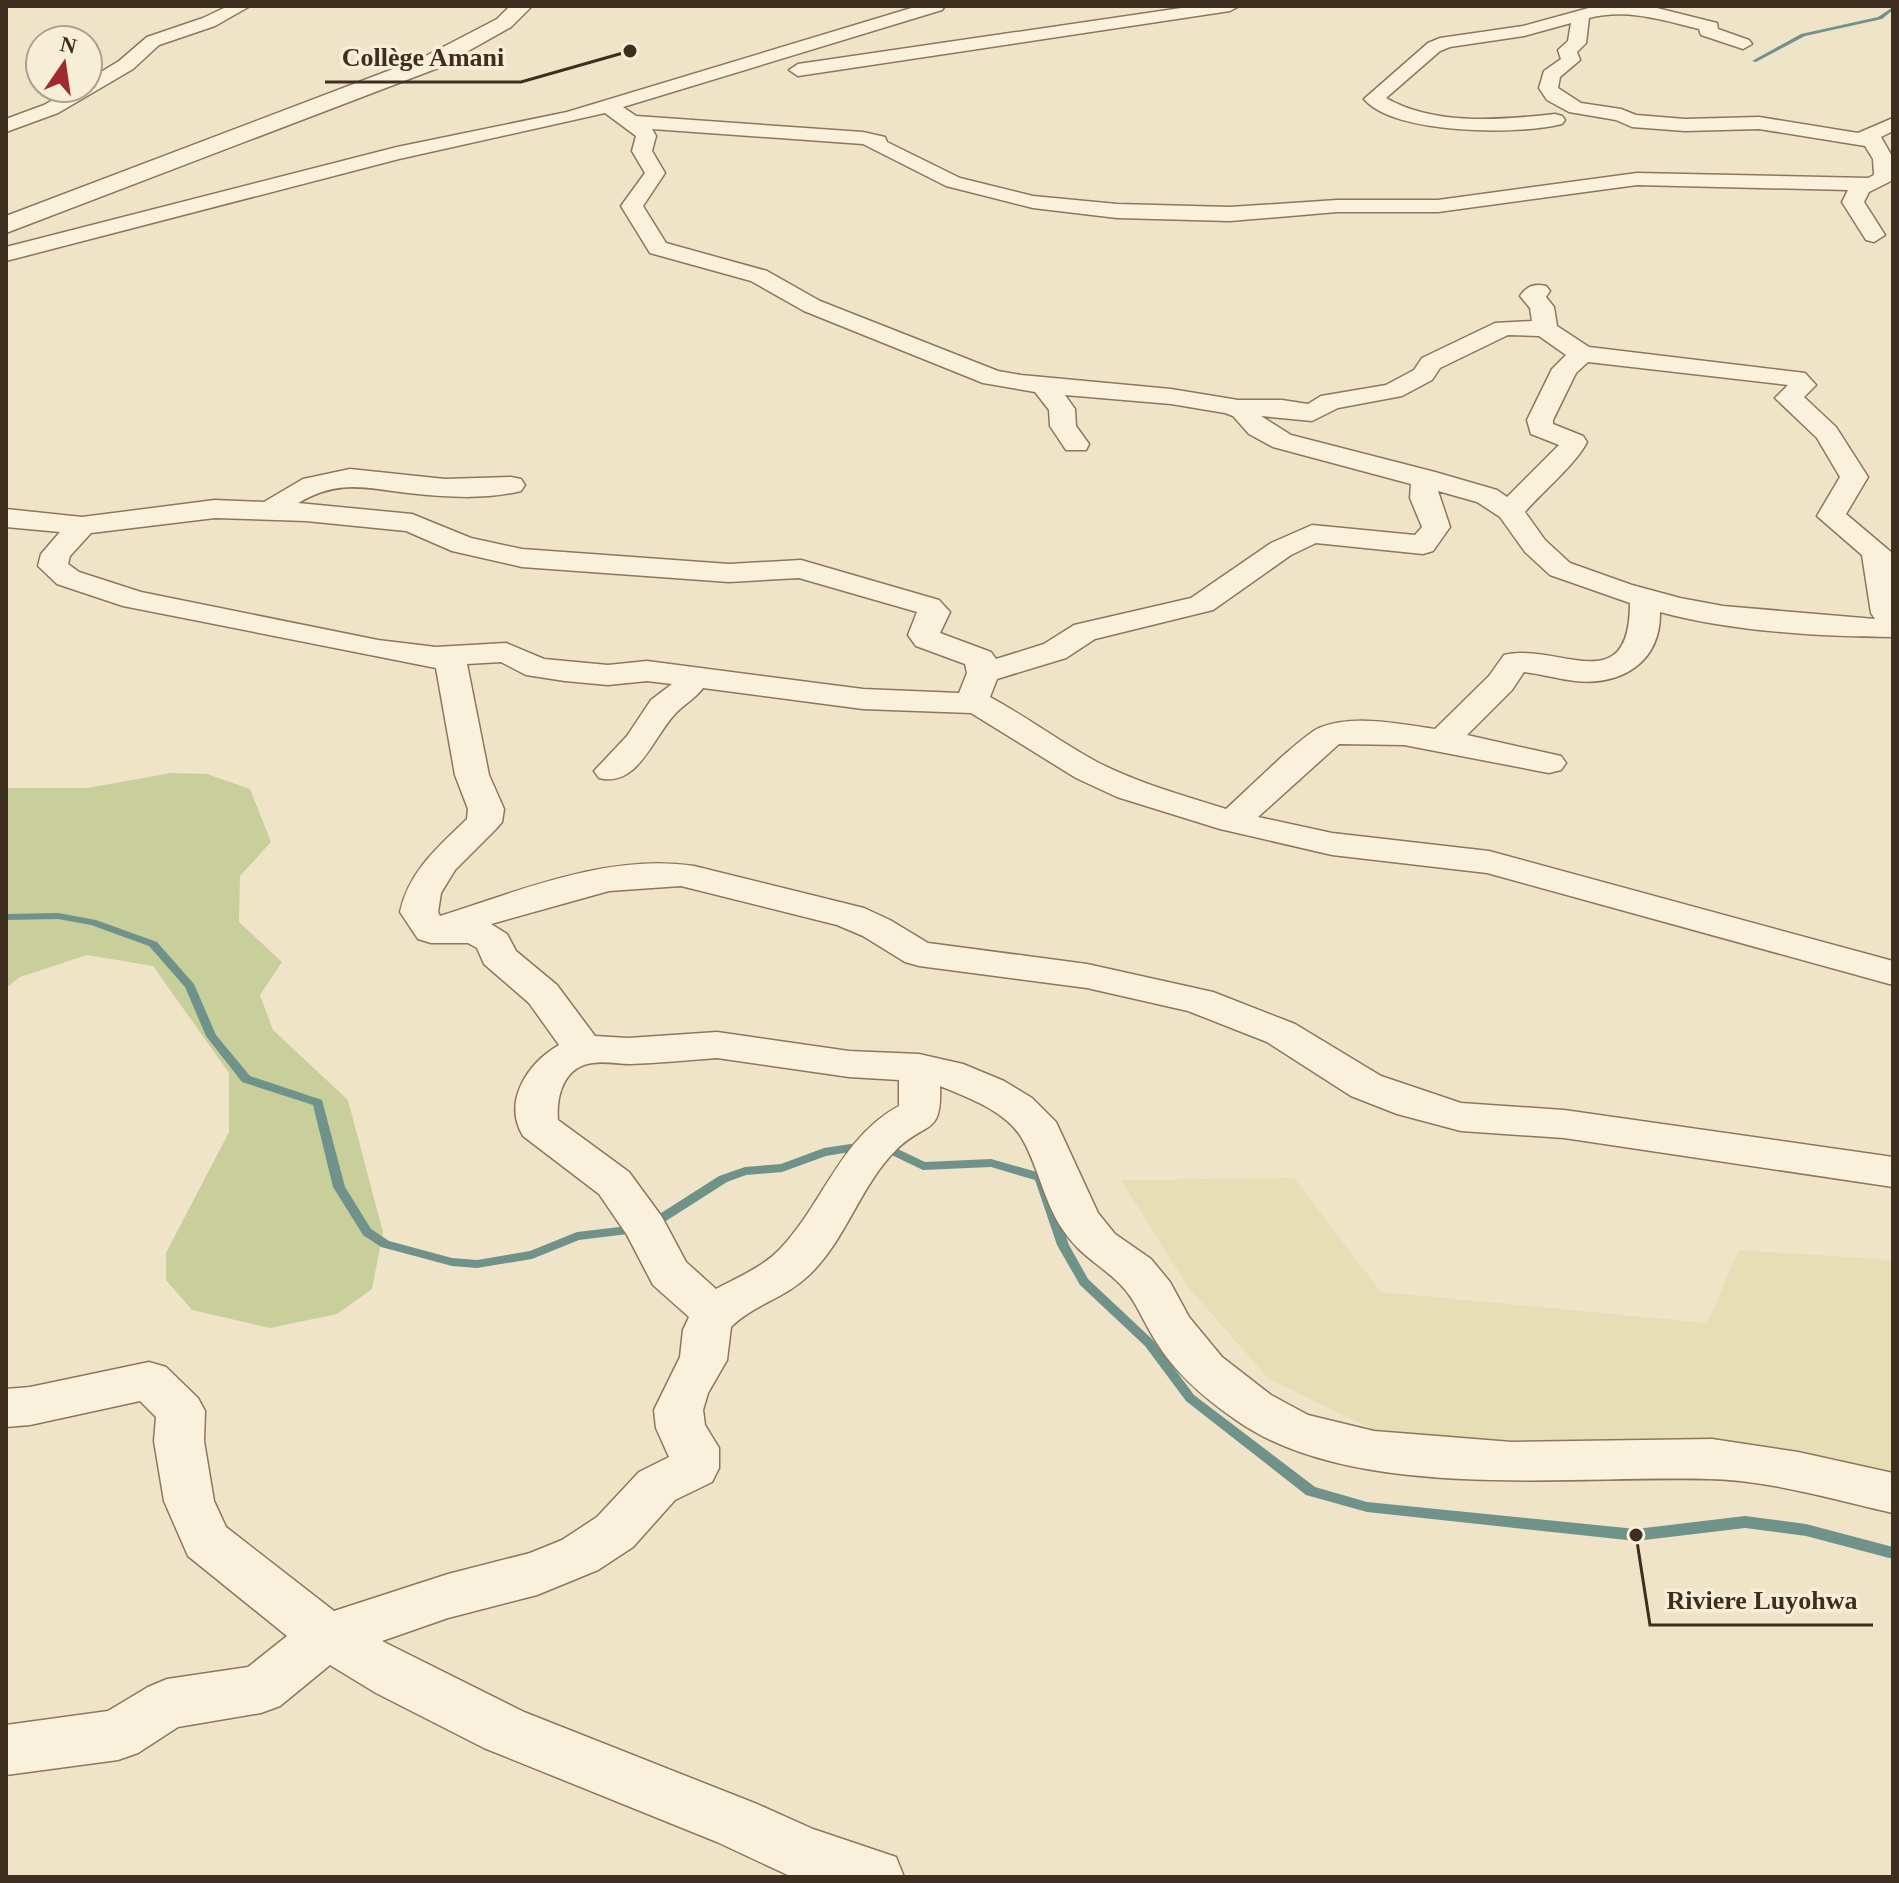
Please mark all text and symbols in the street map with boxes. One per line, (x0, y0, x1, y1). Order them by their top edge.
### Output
north arrow (24, 24, 104, 104)
text: N (58, 31, 79, 59)
callout: Collège Amani (325, 32, 521, 82)
text: Collège Amani (342, 43, 504, 72)
callout: Riviere Luyohwa (1650, 1575, 1873, 1625)
text: Riviere Luyohwa (1667, 1586, 1857, 1615)

